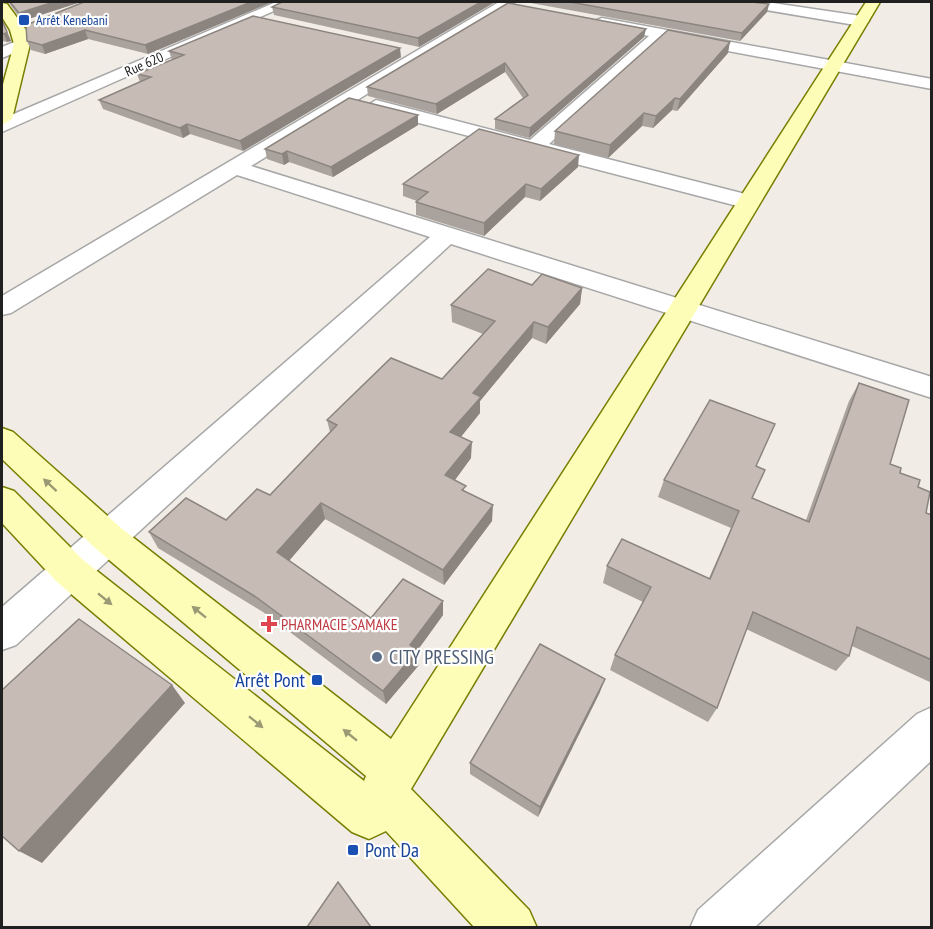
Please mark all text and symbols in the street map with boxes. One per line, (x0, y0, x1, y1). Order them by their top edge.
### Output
place label: Arrêt Kenebani (36, 11, 108, 29)
marker: Arrêt Kenebani (17, 13, 31, 27)
street label: Rue 620 (122, 48, 166, 80)
one-way arrow (43, 478, 58, 492)
one-way arrow (97, 593, 112, 605)
one-way arrow (191, 606, 206, 618)
place label: PHARMACIE SAMAKE (281, 614, 398, 634)
marker: PHARMACIE SAMAKE (262, 617, 276, 631)
place label: CITY PRESSING (389, 644, 494, 670)
marker: CITY PRESSING (370, 650, 384, 664)
place label: Arrêt Pont (235, 667, 305, 693)
marker: Arrêt Pont (310, 673, 324, 687)
one-way arrow (248, 716, 263, 728)
one-way arrow (342, 728, 358, 741)
place label: Pont Da (365, 837, 419, 863)
marker: Pont Da (346, 843, 360, 857)

